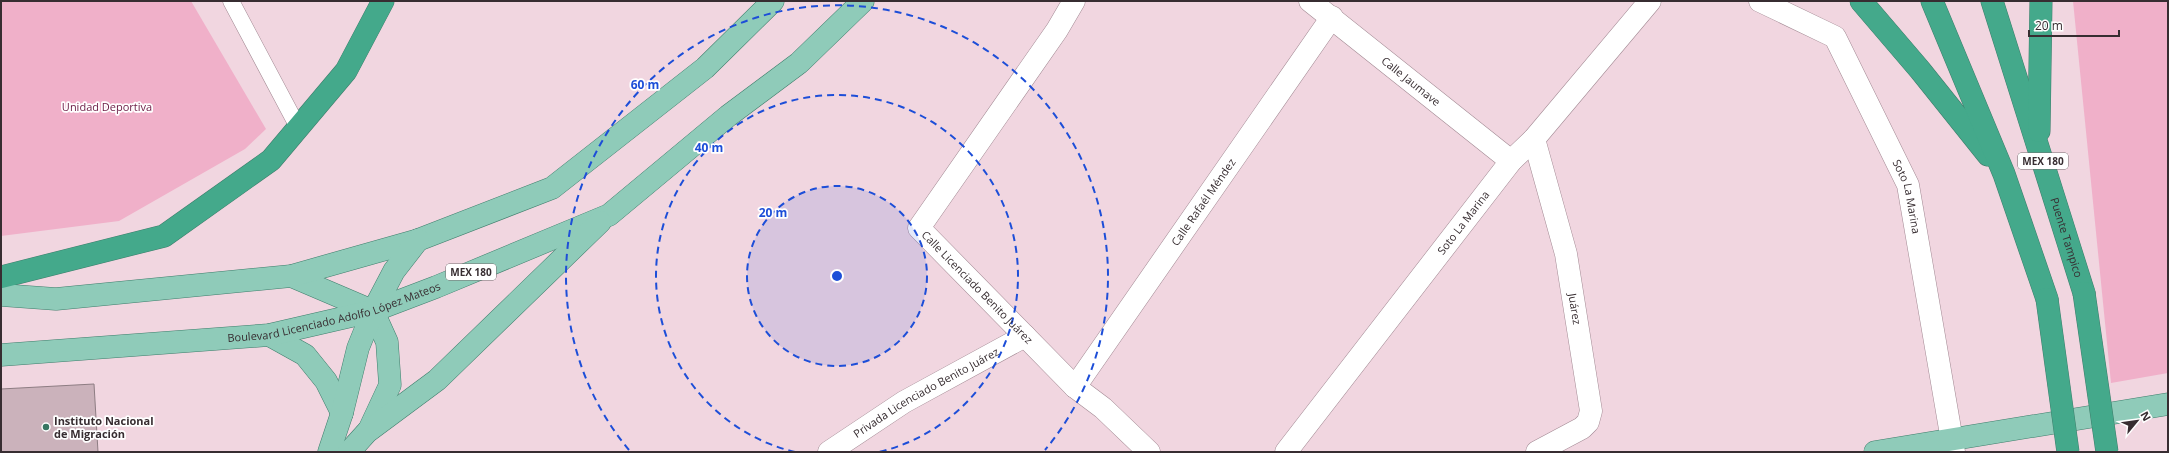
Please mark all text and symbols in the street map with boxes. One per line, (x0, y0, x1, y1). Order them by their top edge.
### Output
scale bar (2029, 12, 2119, 38)
text: 20 m (2035, 17, 2063, 34)
street label: Calle Jaumave (1379, 53, 1444, 109)
text: 60 m (631, 76, 659, 93)
park label: Unidad Deportiva (62, 99, 152, 114)
text: 40 m (695, 139, 723, 156)
road number: MEX 180 (2018, 153, 2068, 169)
street label: Calle Rafaél Méndez (1167, 155, 1239, 249)
street label: Soto La Marina (1889, 157, 1924, 235)
street label: Soto La Marina (1434, 187, 1492, 257)
street label: Puente Tampico (2047, 196, 2087, 280)
text: 20 m (759, 204, 787, 221)
street label: Calle Licenciado Benito Juárez (919, 227, 1036, 347)
road number: MEX 180 (446, 264, 496, 280)
centre of rings (830, 269, 844, 283)
street label: Boulevard Licenciado Adolfo López Mateos (227, 278, 442, 345)
street label: Juárez (1565, 291, 1585, 326)
street label: Privada Licenciado Benito Juárez (850, 344, 1001, 441)
north arrow (2117, 401, 2157, 441)
text: N (2137, 408, 2155, 423)
place label: Instituto Nacional de Migración (54, 413, 154, 441)
marker: Instituto Nacional de Migración (41, 422, 51, 432)

